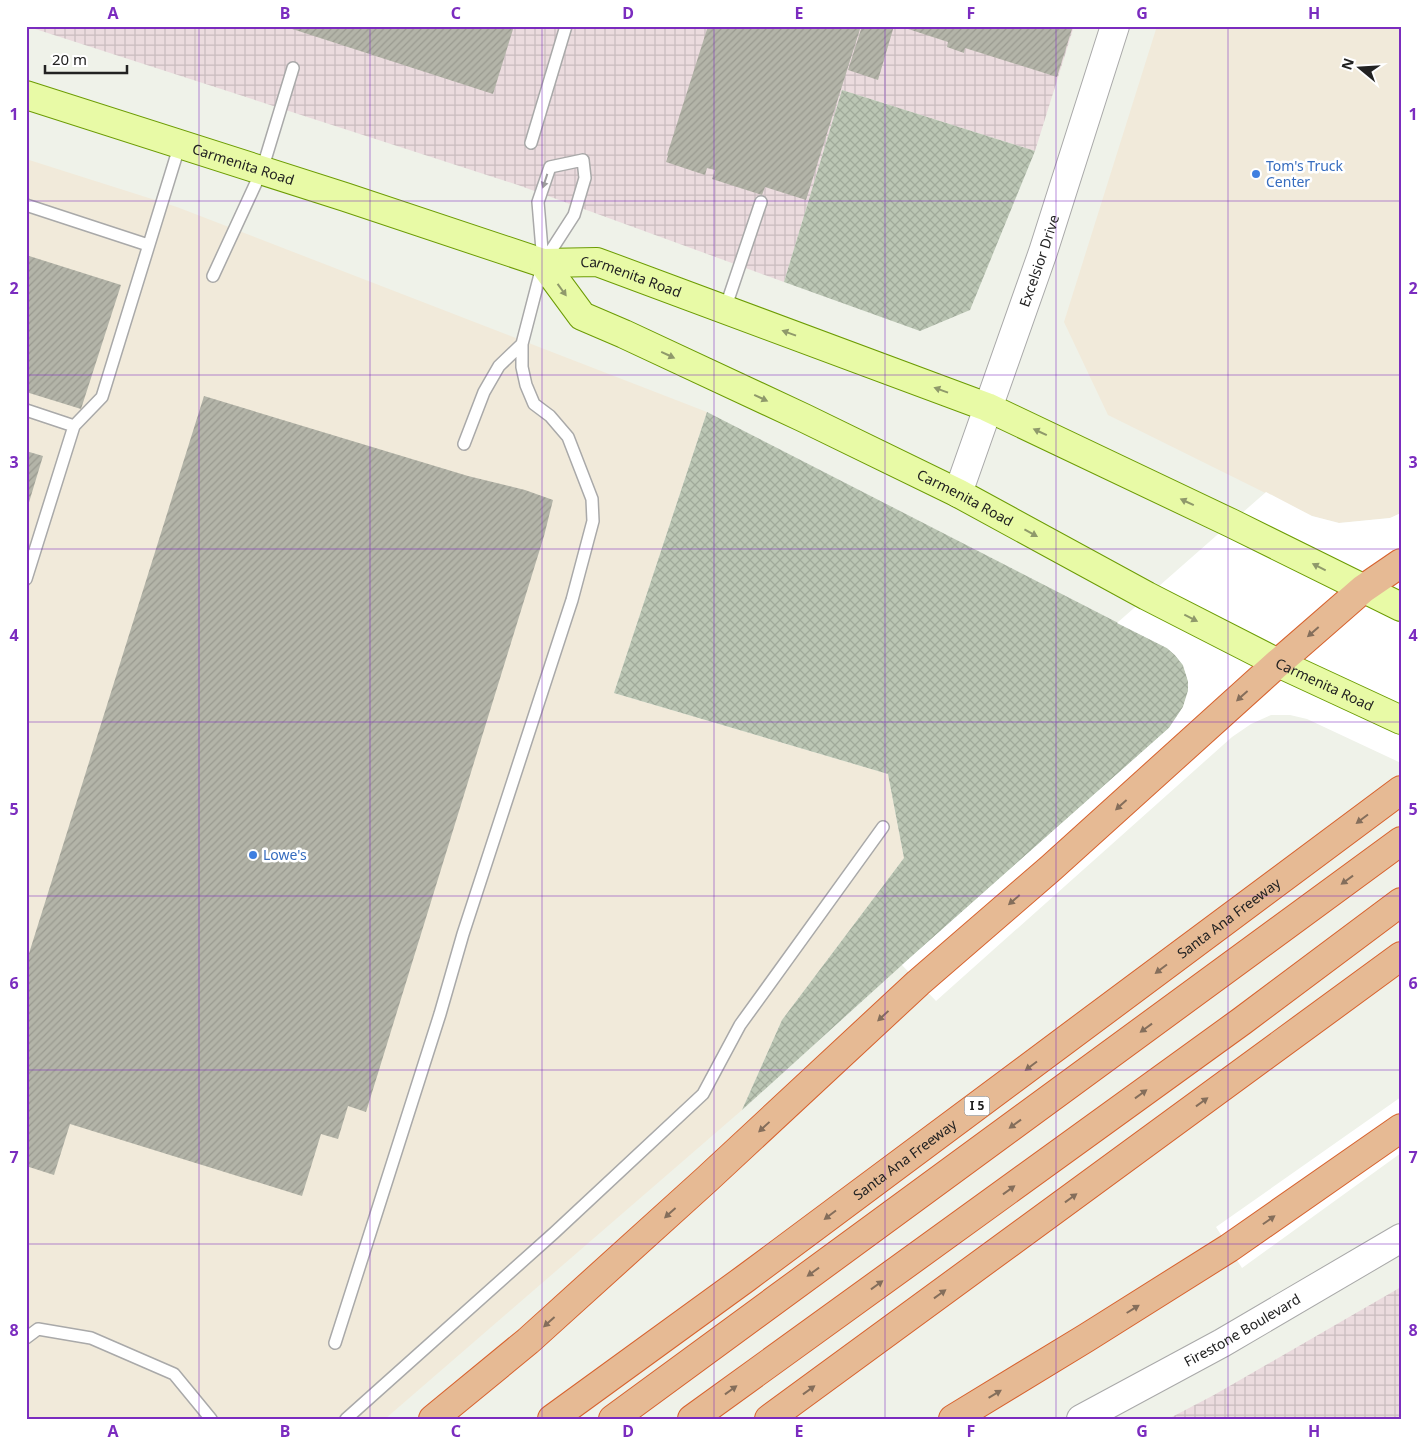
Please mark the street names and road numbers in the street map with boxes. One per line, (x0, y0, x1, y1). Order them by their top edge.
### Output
street label: Carmenita Road (190, 139, 297, 189)
street label: Excelsior Drive (1014, 212, 1063, 309)
street label: Carmenita Road (580, 252, 684, 302)
street label: Carmenita Road (914, 465, 1017, 530)
street label: Carmenita Road (1273, 653, 1377, 715)
street label: Santa Ana Freeway (1173, 873, 1285, 963)
road number: I 5 (964, 1096, 990, 1116)
street label: Santa Ana Freeway (849, 1114, 961, 1204)
street label: Firestone Boulevard (1180, 1289, 1304, 1371)

